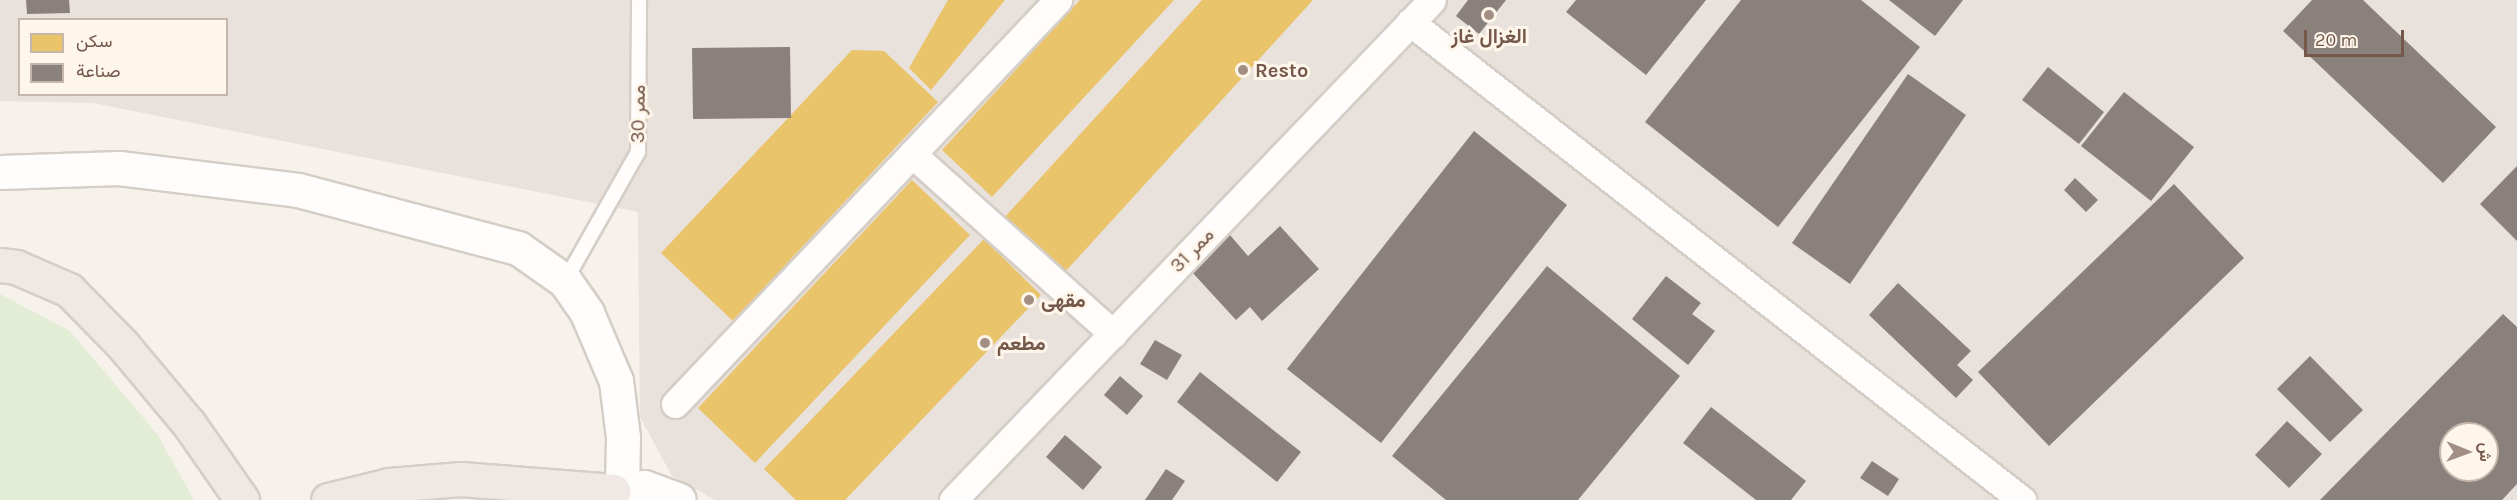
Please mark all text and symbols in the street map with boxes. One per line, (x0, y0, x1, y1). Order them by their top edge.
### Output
marker: الغزال غاز (1482, 8, 1496, 22)
legend (18, 18, 228, 96)
scale bar (2307, 18, 2408, 56)
place label: الغزال غاز (1451, 24, 1527, 48)
text: 20 m (2315, 29, 2357, 51)
text: سكن (76, 30, 112, 52)
place label: Resto (1255, 58, 1308, 82)
text: صناعة (76, 60, 121, 82)
marker: Resto (1236, 63, 1250, 77)
street label: ممر 30 (625, 85, 651, 143)
street label: ممر 31 (1165, 223, 1219, 277)
place label: مقهى (1041, 288, 1086, 312)
marker: مقهى (1022, 293, 1036, 307)
place label: مطعم (997, 331, 1046, 355)
marker: مطعم (978, 336, 992, 350)
north arrow (2439, 422, 2499, 482)
text: ش (2476, 442, 2495, 462)

